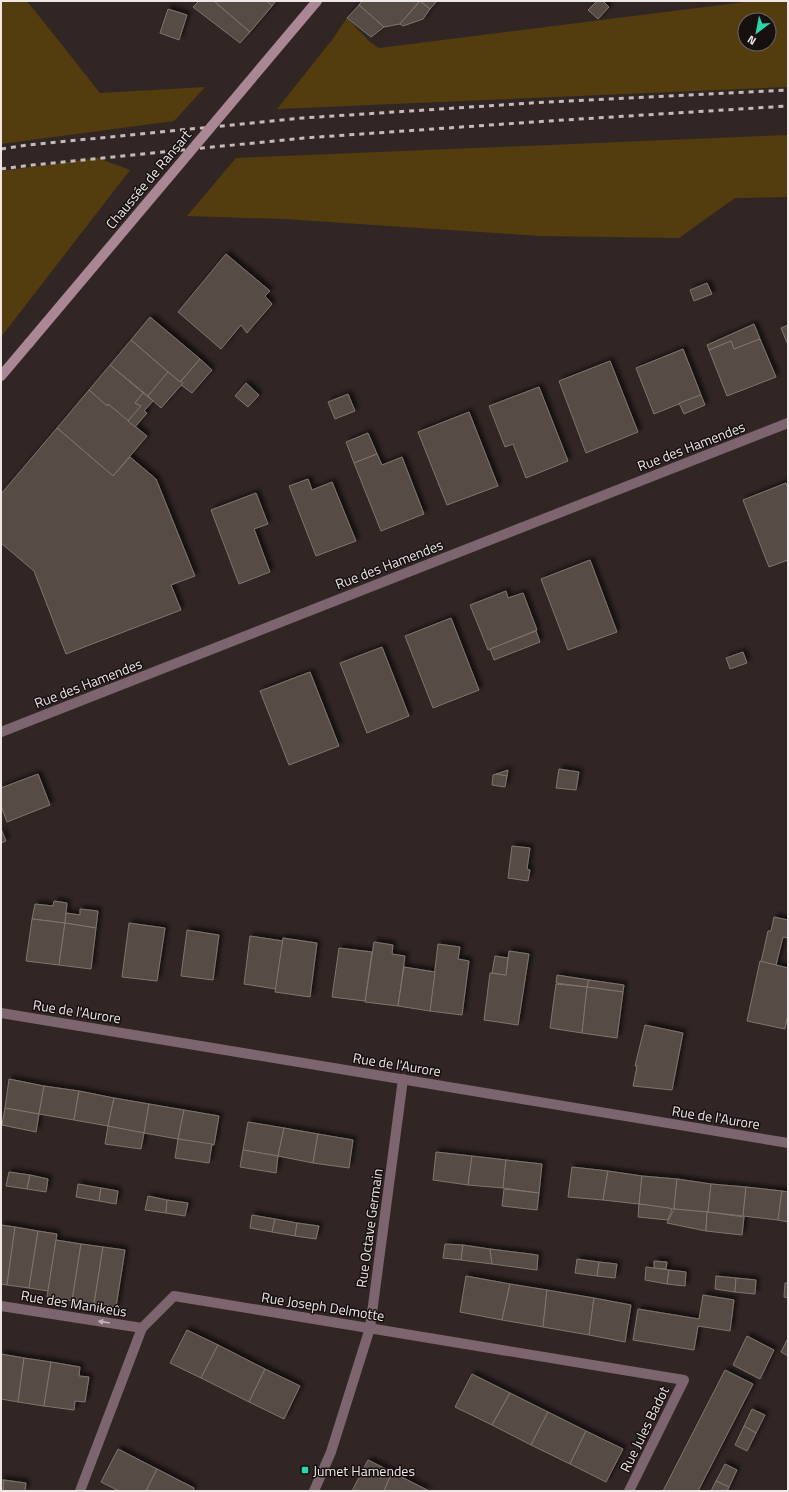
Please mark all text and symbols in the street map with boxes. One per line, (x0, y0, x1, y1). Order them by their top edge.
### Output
north arrow (737, 12, 777, 52)
text: N (744, 32, 759, 49)
street label: Chaussée de Ransart (100, 125, 196, 233)
street label: Rue des Hamendes (634, 416, 748, 476)
street label: Rue des Hamendes (332, 534, 446, 594)
street label: Rue des Hamendes (31, 653, 145, 713)
street label: Rue de l'Aurore (31, 994, 123, 1028)
street label: Rue de l'Aurore (351, 1047, 443, 1081)
street label: Rue de l'Aurore (670, 1100, 762, 1134)
street label: Rue Octave Germain (350, 1167, 388, 1289)
street label: Rue des Manikeûs (19, 1284, 129, 1322)
street label: Rue Joseph Delmotte (260, 1286, 386, 1326)
one-way arrow (98, 1319, 110, 1325)
street label: Rue Jules Badot (614, 1383, 674, 1475)
place label: Jumet Hamendes (313, 1460, 415, 1481)
marker: Jumet Hamendes (300, 1465, 310, 1475)

